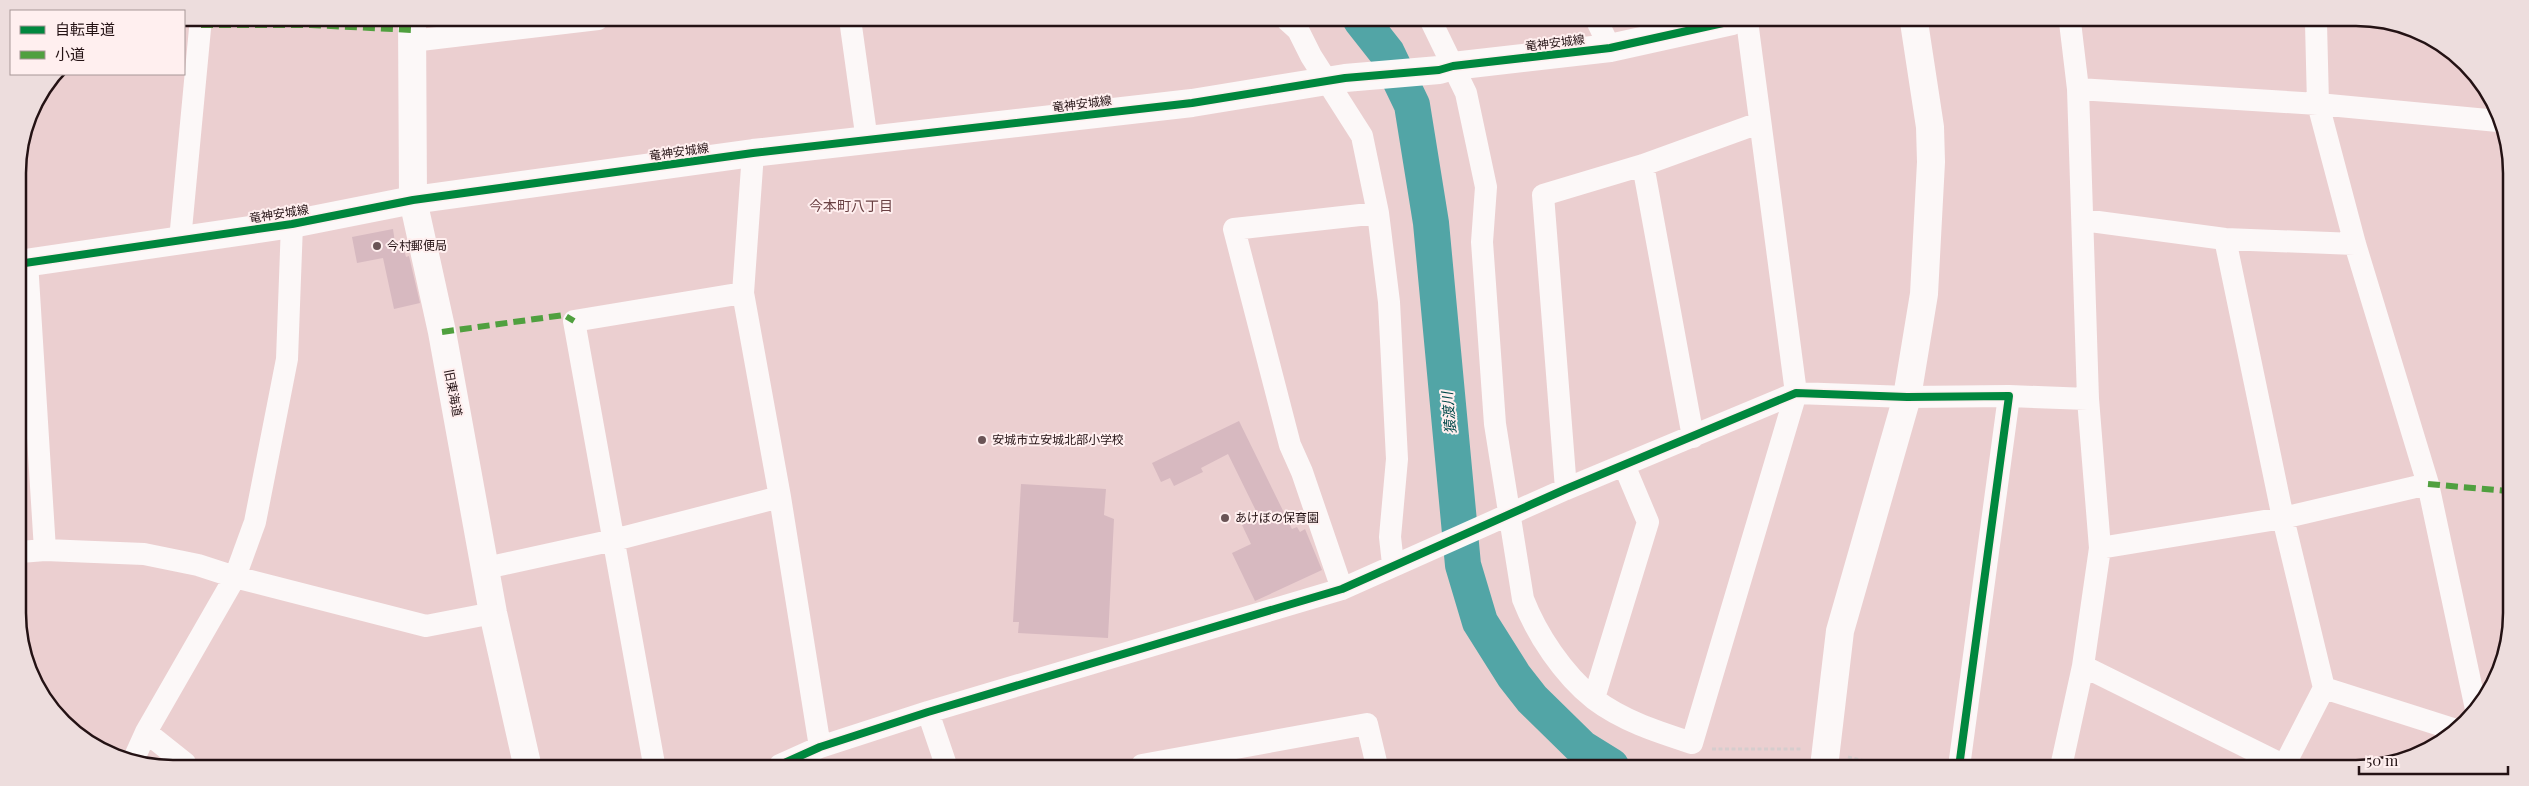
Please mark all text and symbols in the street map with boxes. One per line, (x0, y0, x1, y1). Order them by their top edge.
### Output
legend (10, 10, 185, 75)
text: 自転車道 (55, 19, 115, 39)
street label: 竜神安城線 (1524, 30, 1586, 54)
text: 小道 (55, 44, 85, 64)
street label: 竜神安城線 (1051, 91, 1113, 115)
street label: 竜神安城線 (648, 139, 710, 163)
district label: 今本町八丁目 (809, 196, 893, 215)
street label: 竜神安城線 (248, 200, 310, 226)
place label: 今村郵便局 (387, 237, 447, 253)
marker: 今村郵便局 (371, 240, 383, 252)
street label: 旧東海道 (442, 368, 466, 418)
water label: 猿渡川 (1437, 389, 1460, 435)
place label: 安城市立安城北部小学校 (992, 431, 1124, 447)
marker: 安城市立安城北部小学校 (976, 434, 988, 446)
place label: あけぼの保育園 (1235, 509, 1319, 525)
marker: あけぼの保育園 (1219, 512, 1231, 524)
scale bar (2359, 744, 2508, 776)
text: 50 m (2366, 750, 2399, 770)

